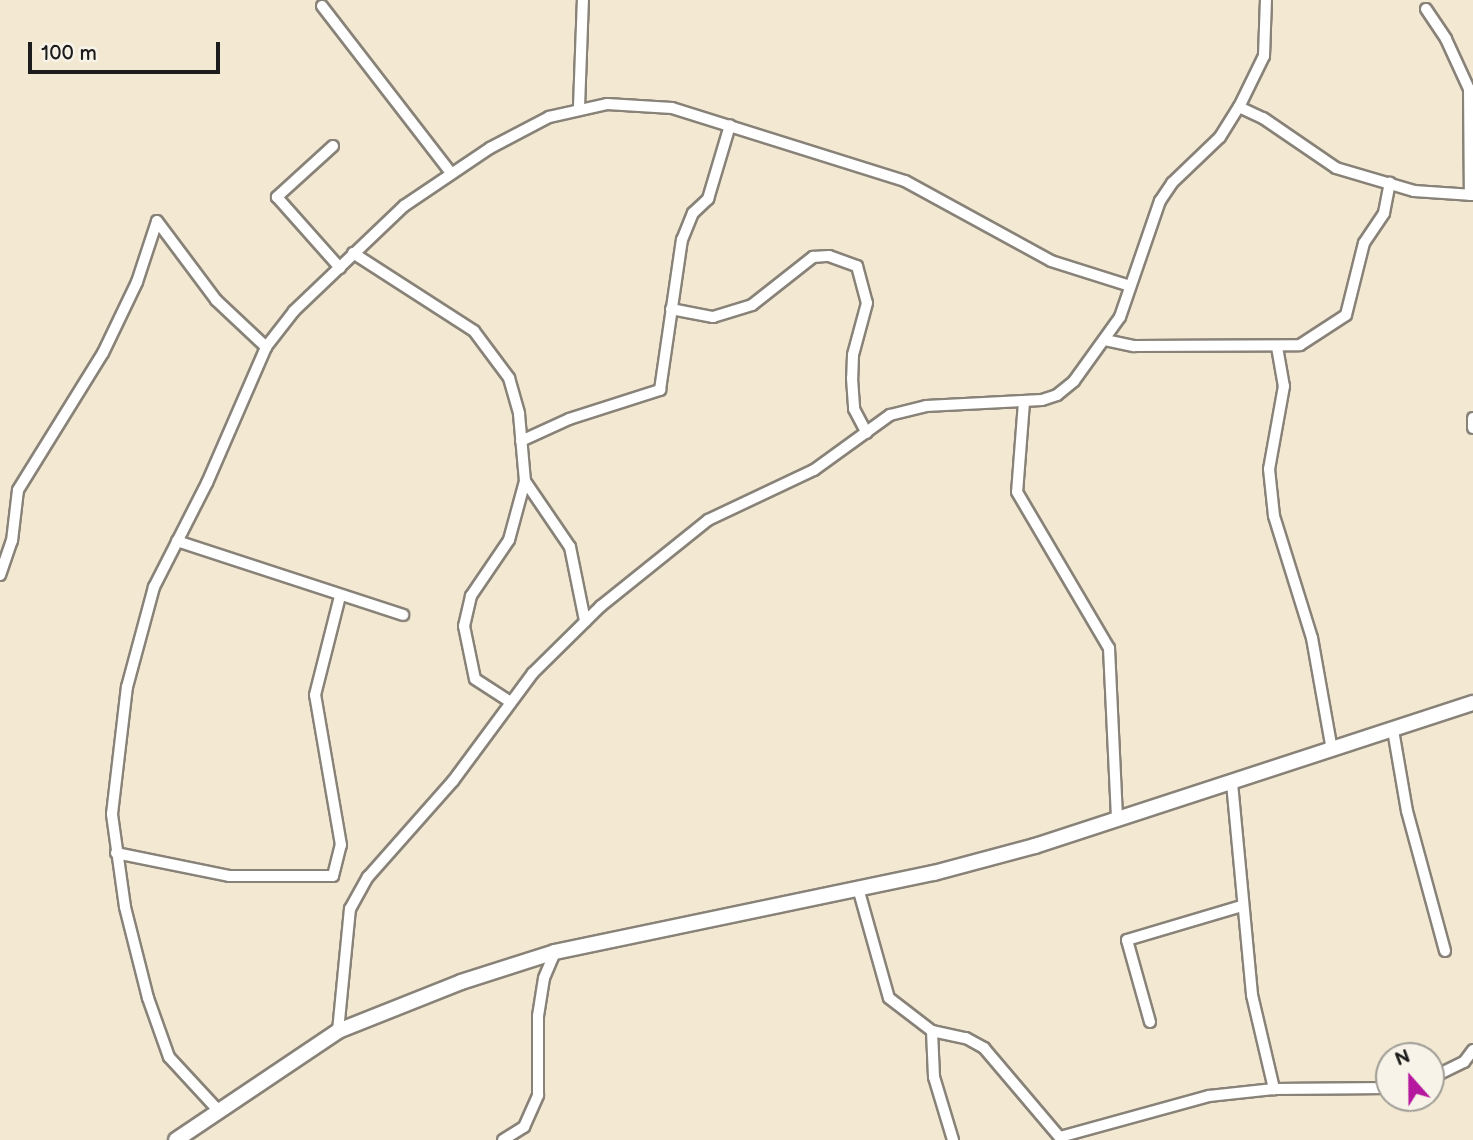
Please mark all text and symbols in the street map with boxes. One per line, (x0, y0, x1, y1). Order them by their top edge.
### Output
scale bar (32, 28, 224, 72)
text: 100 m (41, 41, 97, 66)
north arrow (1375, 1042, 1445, 1112)
text: N (1392, 1046, 1414, 1072)

